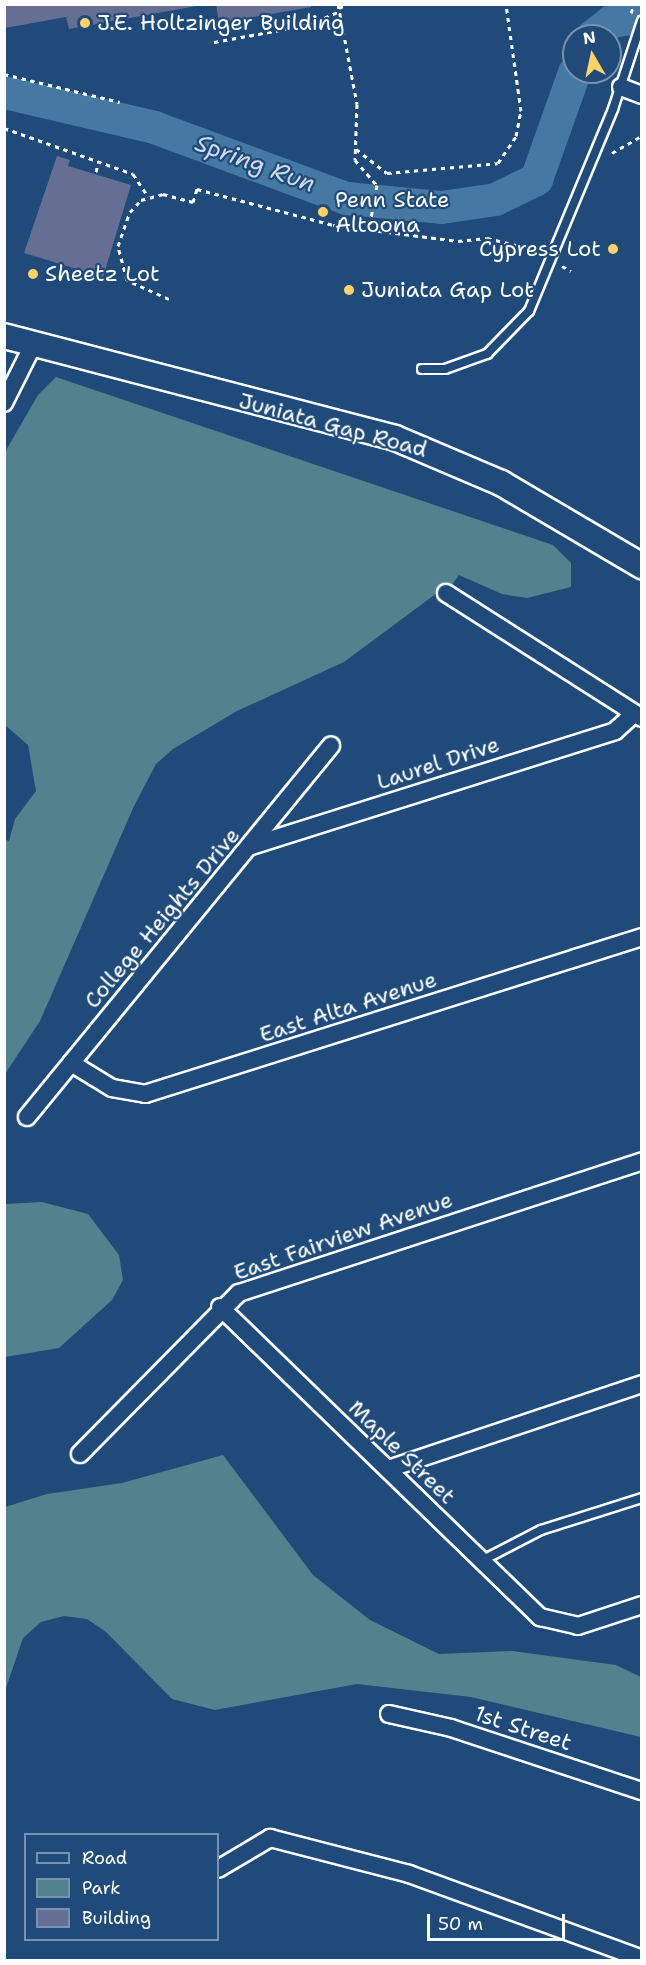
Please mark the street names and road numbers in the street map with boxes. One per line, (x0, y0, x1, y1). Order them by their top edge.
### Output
street label: Juniata Gap Road (236, 387, 430, 463)
street label: Laurel Drive (373, 731, 503, 795)
street label: College Heights Drive (79, 822, 245, 1014)
street label: East Alta Avenue (256, 966, 440, 1048)
street label: East Fairview Avenue (230, 1186, 456, 1286)
street label: Maple Street (343, 1395, 461, 1509)
street label: 1st Street (471, 1700, 575, 1756)

